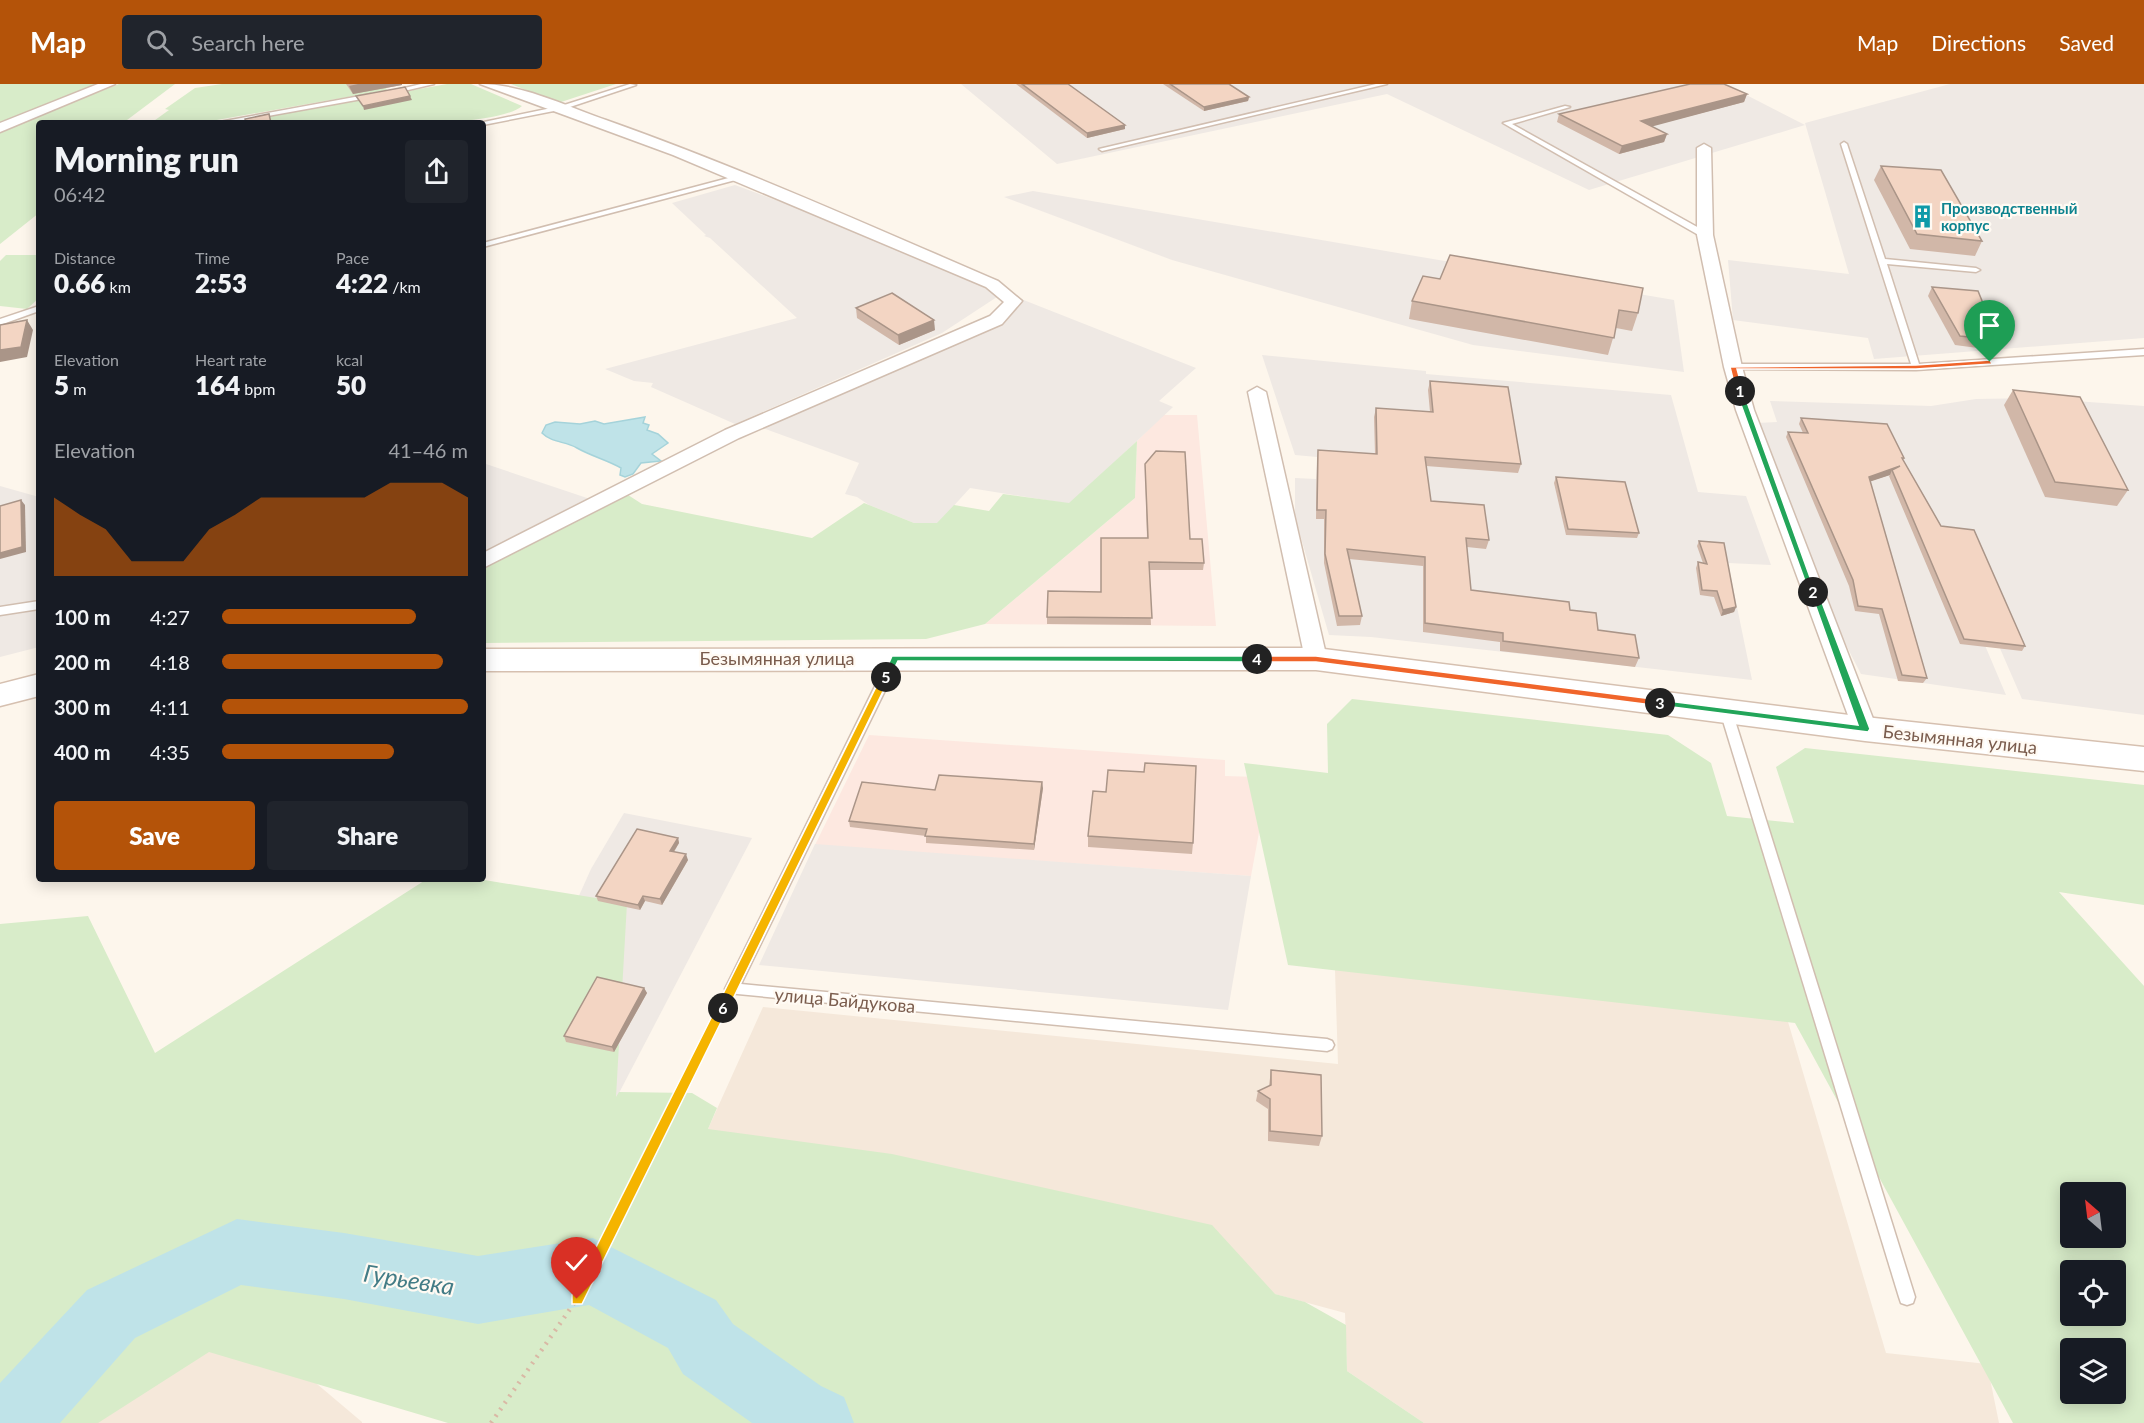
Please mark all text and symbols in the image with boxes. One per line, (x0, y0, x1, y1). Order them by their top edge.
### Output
search box (122, 15, 542, 69)
text: Map (30, 25, 86, 59)
icon: search (143, 26, 176, 59)
text: Search here (191, 29, 305, 56)
text: Map (1857, 30, 1898, 55)
text: Directions (1931, 30, 2026, 55)
text: Saved (2059, 30, 2114, 55)
text: Morning run (54, 139, 239, 179)
button: share (405, 140, 468, 203)
text: 06:42 (54, 182, 105, 206)
place label: Производственный корпус (1941, 199, 2077, 234)
building icon: Производственный корпус (1910, 204, 1936, 230)
text: Distance (54, 248, 115, 267)
text: Time (195, 248, 230, 267)
text: Pace (336, 248, 369, 267)
text: 0.66 (54, 267, 105, 299)
text: 2:53 (195, 267, 247, 299)
text: 4:22 (336, 267, 388, 299)
text: km (105, 277, 131, 296)
text: /km (388, 277, 421, 296)
pin (1964, 300, 2015, 362)
icon: arrive (1973, 309, 2006, 342)
text: Elevation (54, 350, 119, 369)
text: Heart rate (195, 350, 267, 369)
text: kcal (336, 350, 363, 369)
text: 5 (54, 369, 69, 401)
text: 164 (195, 369, 240, 401)
text: 50 (336, 369, 366, 401)
pin: 1 (1725, 376, 1755, 406)
text: m (69, 379, 86, 398)
text: bpm (240, 379, 275, 398)
text: 1 (1735, 381, 1745, 400)
text: Elevation (54, 438, 135, 462)
text: 41–46 m (388, 438, 468, 462)
pin: 2 (1798, 577, 1828, 607)
text: 2 (1808, 582, 1818, 601)
text: 100 m (54, 605, 110, 629)
text: 4:27 (150, 605, 190, 629)
pin: 4 (1242, 644, 1272, 674)
street label: Безымянная улица (699, 647, 855, 669)
text: 4 (1252, 649, 1262, 668)
text: 200 m (54, 650, 110, 674)
text: 4:18 (150, 650, 190, 674)
pin: 5 (871, 662, 901, 692)
text: 5 (881, 667, 891, 686)
pin: 3 (1645, 688, 1675, 718)
text: 3 (1655, 693, 1665, 712)
text: 300 m (54, 695, 110, 719)
text: 4:11 (150, 695, 190, 719)
street label: Безымянная улица (1882, 720, 2038, 758)
text: 400 m (54, 740, 110, 764)
text: 4:35 (150, 740, 190, 764)
button: Save (54, 801, 255, 870)
button: Share (267, 801, 468, 870)
street label: улица Байдукова (774, 983, 916, 1017)
pin: 6 (708, 993, 738, 1023)
text: 6 (718, 998, 728, 1017)
north arrow (2060, 1182, 2126, 1248)
map controls (2060, 1182, 2126, 1404)
pin (551, 1237, 602, 1299)
icon: check (560, 1246, 593, 1279)
water label: Гурьевка (362, 1258, 456, 1300)
button: locate (2060, 1260, 2126, 1326)
button: layers (2060, 1338, 2126, 1404)

